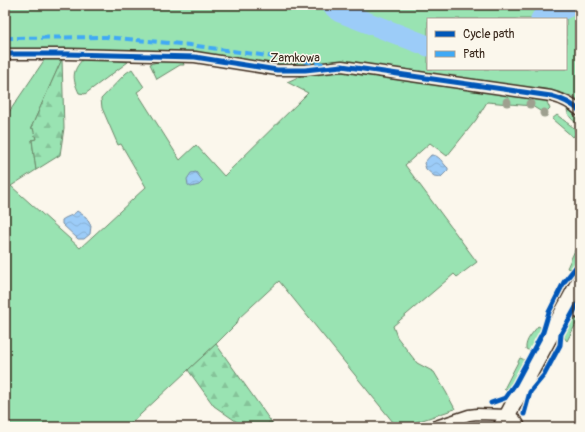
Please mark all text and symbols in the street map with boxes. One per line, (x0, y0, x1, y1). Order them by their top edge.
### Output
legend (427, 18, 567, 70)
text: Cycle path (463, 27, 515, 42)
text: Path (463, 47, 485, 62)
street label: Zamkowa (270, 51, 320, 66)

